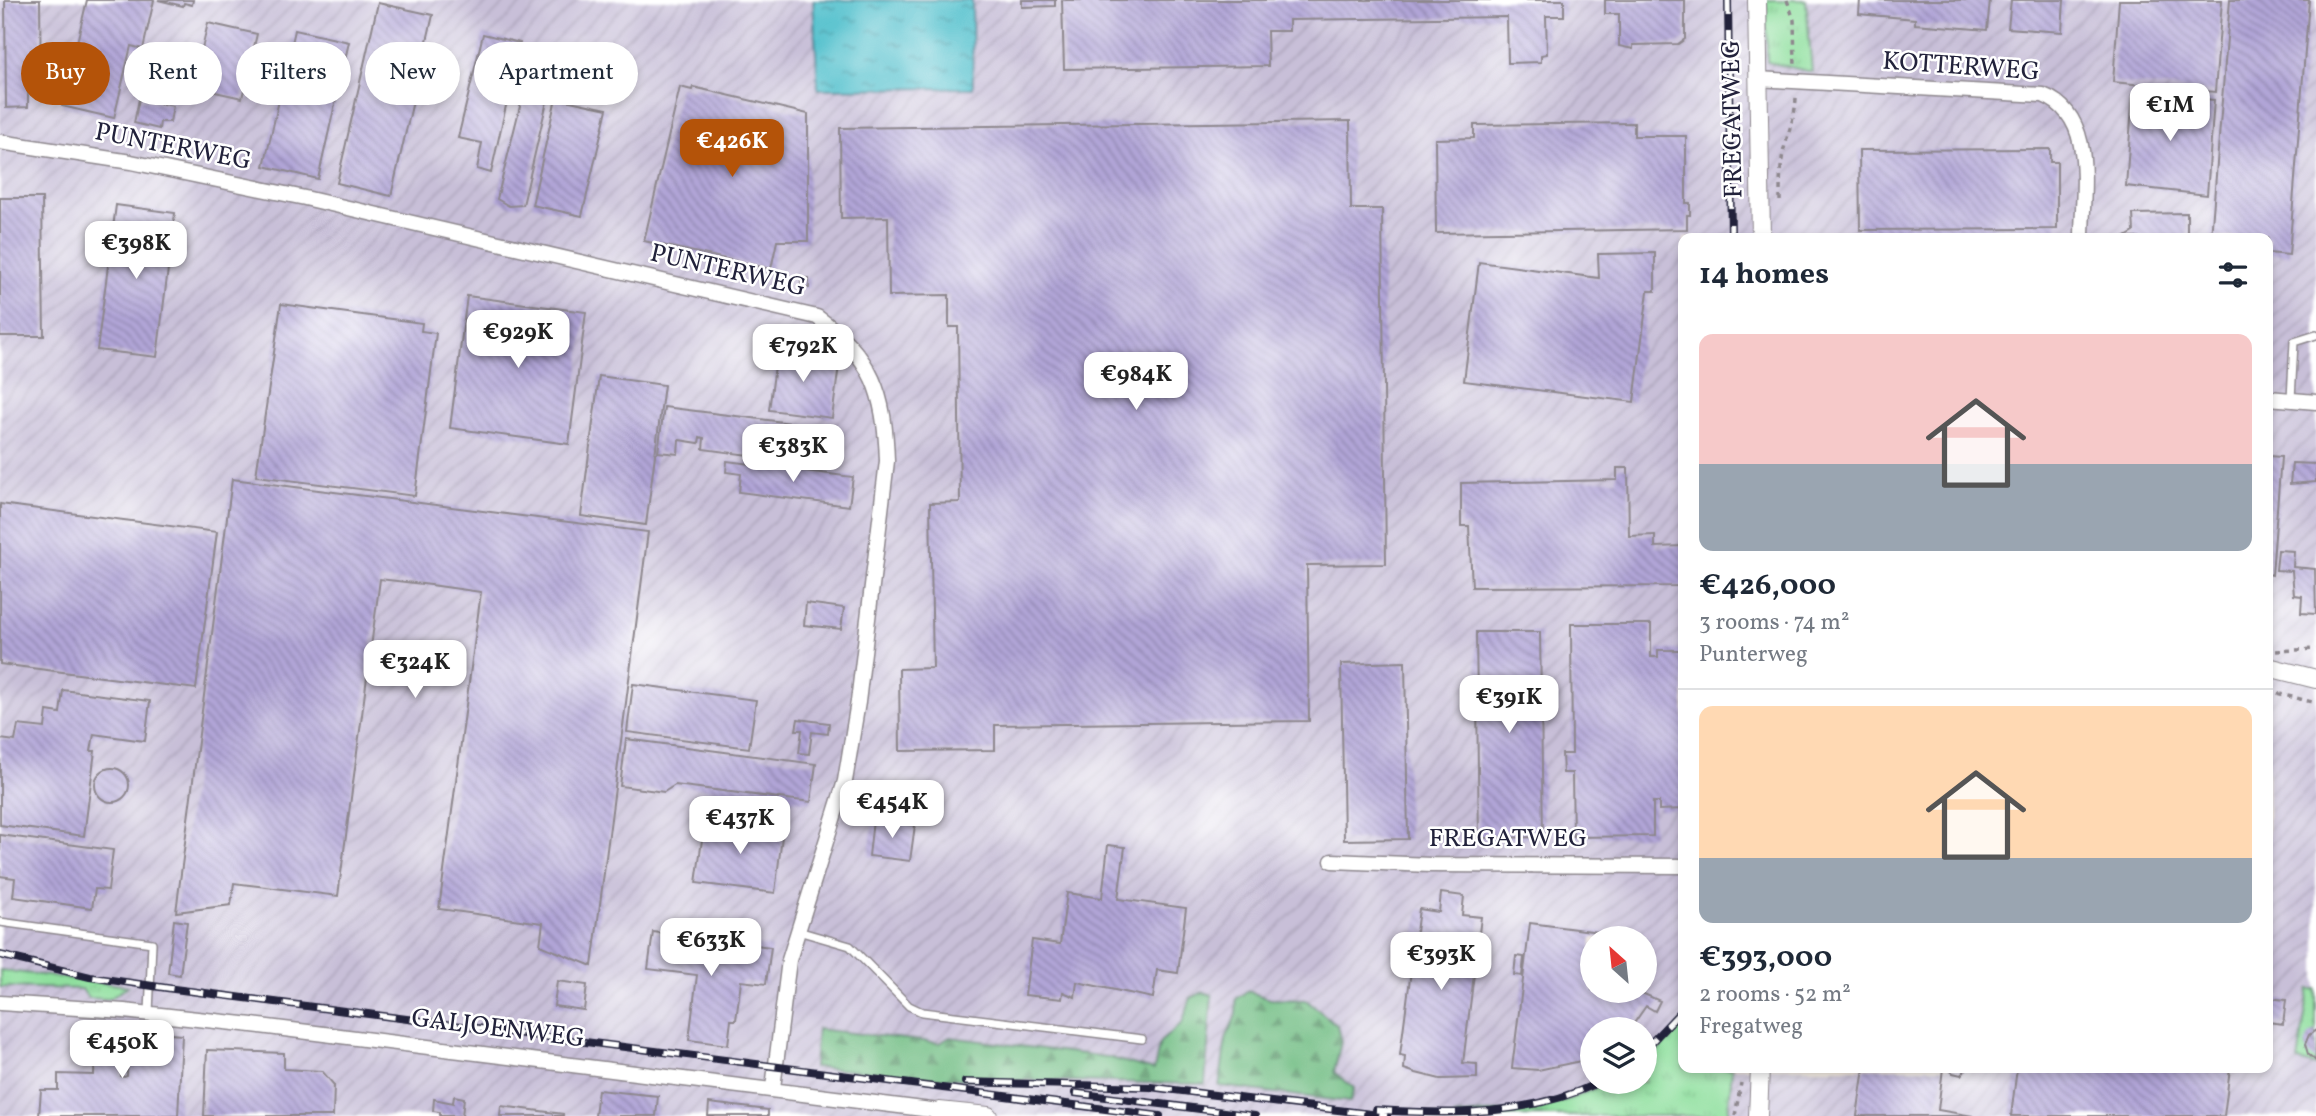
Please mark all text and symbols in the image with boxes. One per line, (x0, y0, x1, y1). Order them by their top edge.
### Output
street label: FREGATWEG (1714, 39, 1752, 199)
chip: Buy (21, 42, 110, 105)
chip: Rent (124, 42, 222, 105)
chip: Filters (236, 42, 351, 105)
chip: New (365, 42, 460, 105)
chip: Apartment (474, 42, 638, 105)
street label: KOTTERWEG (1881, 44, 2041, 90)
pin: €1M (2136, 83, 2204, 143)
text: €1M (2146, 90, 2194, 122)
street label: PUNTERWEG (92, 114, 254, 180)
pin: €426K (683, 120, 781, 179)
text: €426K (696, 126, 768, 158)
pin: €398K (87, 222, 185, 281)
text: €398K (101, 228, 171, 260)
street label: PUNTERWEG (647, 236, 809, 306)
text: 14 homes (1699, 254, 1829, 296)
icon: filters (2214, 256, 2252, 294)
pin: €929K (469, 310, 567, 370)
text: €929K (483, 317, 553, 349)
pin: €792K (754, 324, 852, 384)
text: €792K (769, 331, 837, 363)
pin: €984K (1087, 352, 1185, 412)
text: €984K (1100, 359, 1172, 391)
icon: home (1913, 380, 2039, 506)
pin: €383K (744, 424, 842, 484)
text: €383K (758, 431, 828, 463)
text: €426,000 (1699, 565, 1836, 607)
text: 3 rooms · 74 m² (1699, 607, 1849, 639)
text: Punterweg (1699, 639, 1808, 671)
pin: €324K (366, 640, 464, 700)
text: €324K (380, 647, 450, 679)
pin: €391K (1460, 676, 1558, 735)
text: €391K (1476, 682, 1542, 714)
icon: home (1913, 752, 2039, 878)
pin: €454K (843, 780, 941, 840)
text: €454K (856, 787, 928, 819)
pin: €437K (691, 796, 789, 856)
text: €437K (705, 803, 775, 835)
street label: FREGATWEG (1429, 821, 1587, 857)
pin: €633K (662, 918, 760, 978)
text: €633K (676, 925, 746, 957)
north arrow (1580, 926, 1657, 1003)
map controls (1580, 926, 1657, 1094)
pin: €393K (1392, 932, 1490, 992)
text: €393,000 (1699, 937, 1832, 979)
text: €393K (1406, 939, 1476, 971)
text: 2 rooms · 52 m² (1699, 979, 1851, 1011)
street label: GALJOENWEG (409, 1001, 587, 1057)
text: Fregatweg (1699, 1011, 1803, 1043)
button: layers (1580, 1017, 1657, 1094)
pin: €450K (73, 1020, 171, 1080)
text: €450K (86, 1027, 158, 1059)

